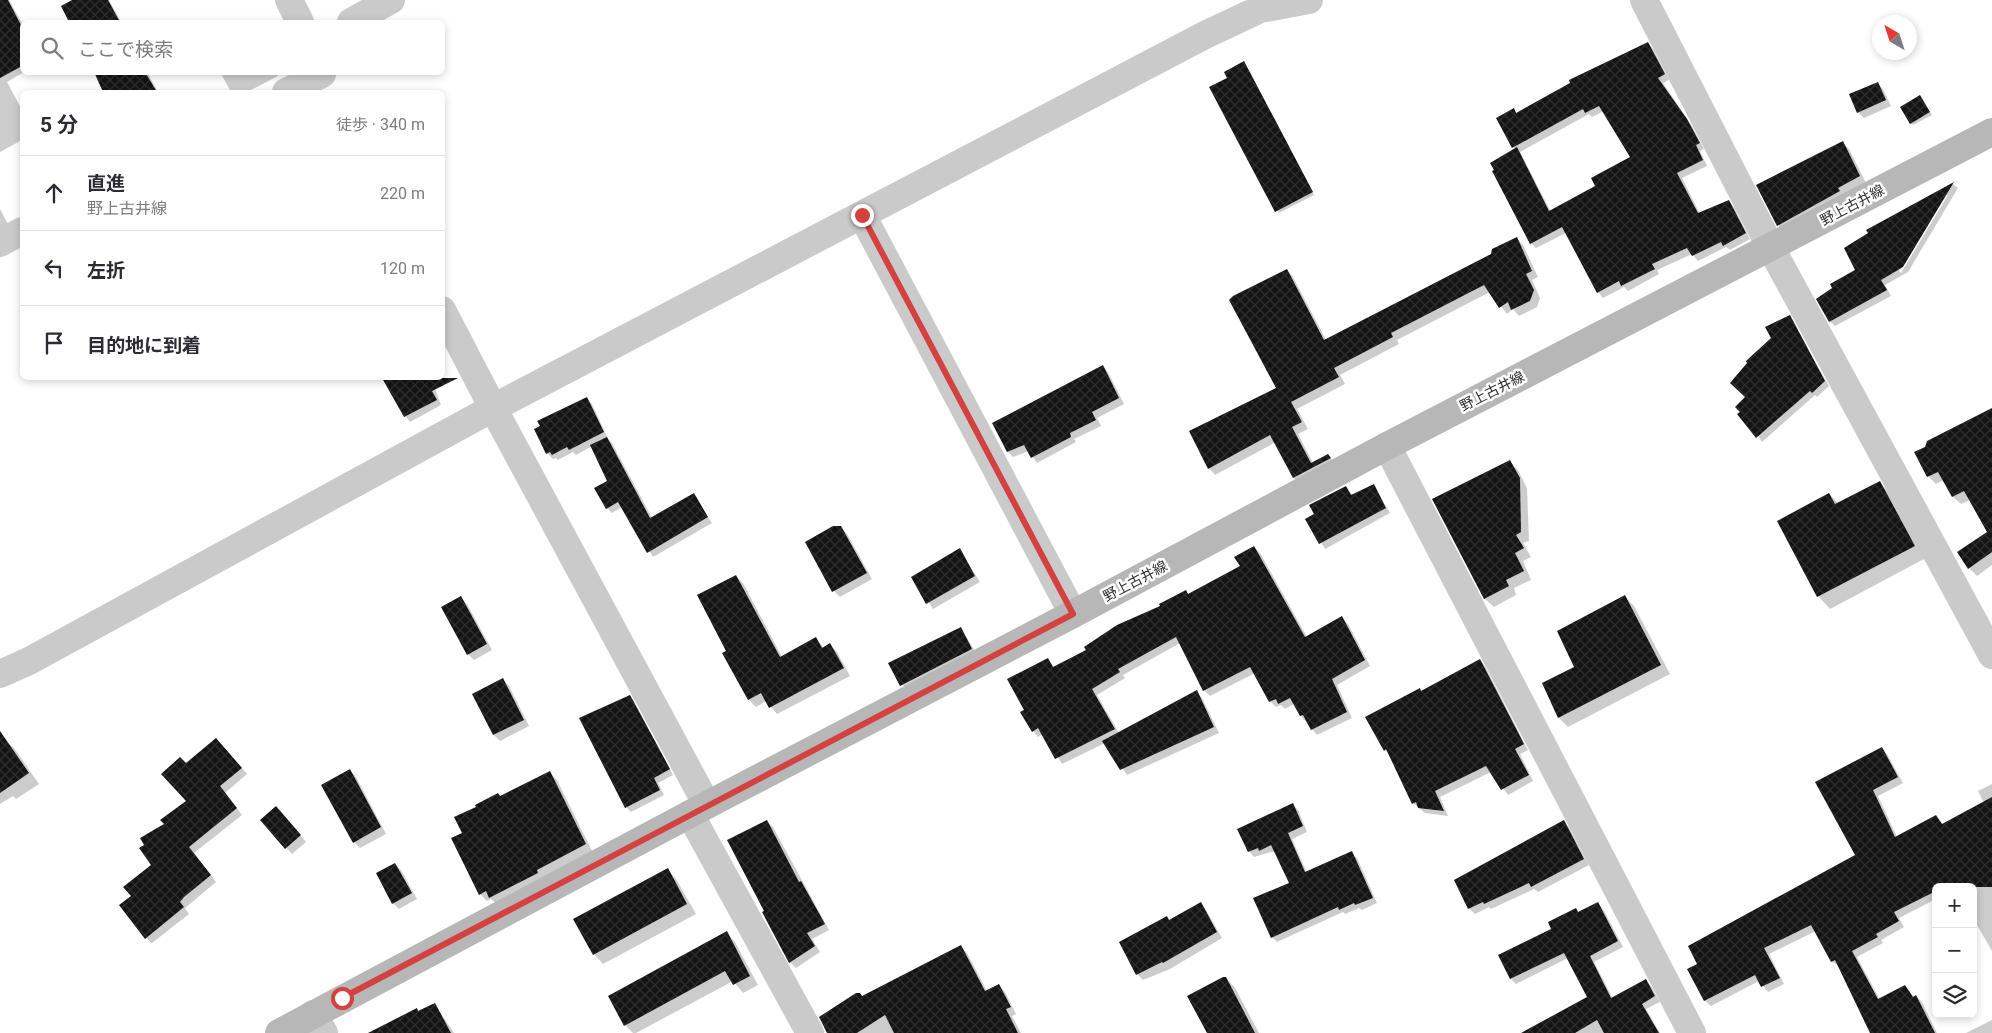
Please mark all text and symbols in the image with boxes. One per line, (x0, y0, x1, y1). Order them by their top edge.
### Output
north arrow (1872, 15, 1917, 60)
search box (20, 20, 445, 75)
icon: search (38, 34, 66, 62)
text: ここで検索 (78, 38, 173, 61)
text: 5 分 (40, 113, 78, 137)
text: 徒歩 · 340 m (336, 115, 425, 134)
text: 直進 (87, 172, 125, 195)
icon: ahead (40, 179, 68, 207)
street label: 野上古井線 (1817, 182, 1887, 228)
text: 220 m (380, 184, 425, 203)
text: 野上古井線 (87, 199, 167, 218)
route end (851, 204, 874, 227)
icon: left (40, 254, 68, 282)
text: 左折 (87, 259, 125, 282)
text: 120 m (380, 259, 425, 278)
icon: arrive (40, 329, 68, 357)
text: 目的地に到着 (87, 334, 201, 357)
street label: 野上古井線 (1457, 368, 1527, 414)
street label: 野上古井線 (1100, 558, 1170, 604)
map controls (1932, 883, 1977, 1018)
button: + (1932, 883, 1977, 928)
button: − (1932, 928, 1977, 973)
button: layers (1932, 973, 1977, 1018)
route start (331, 987, 354, 1010)

